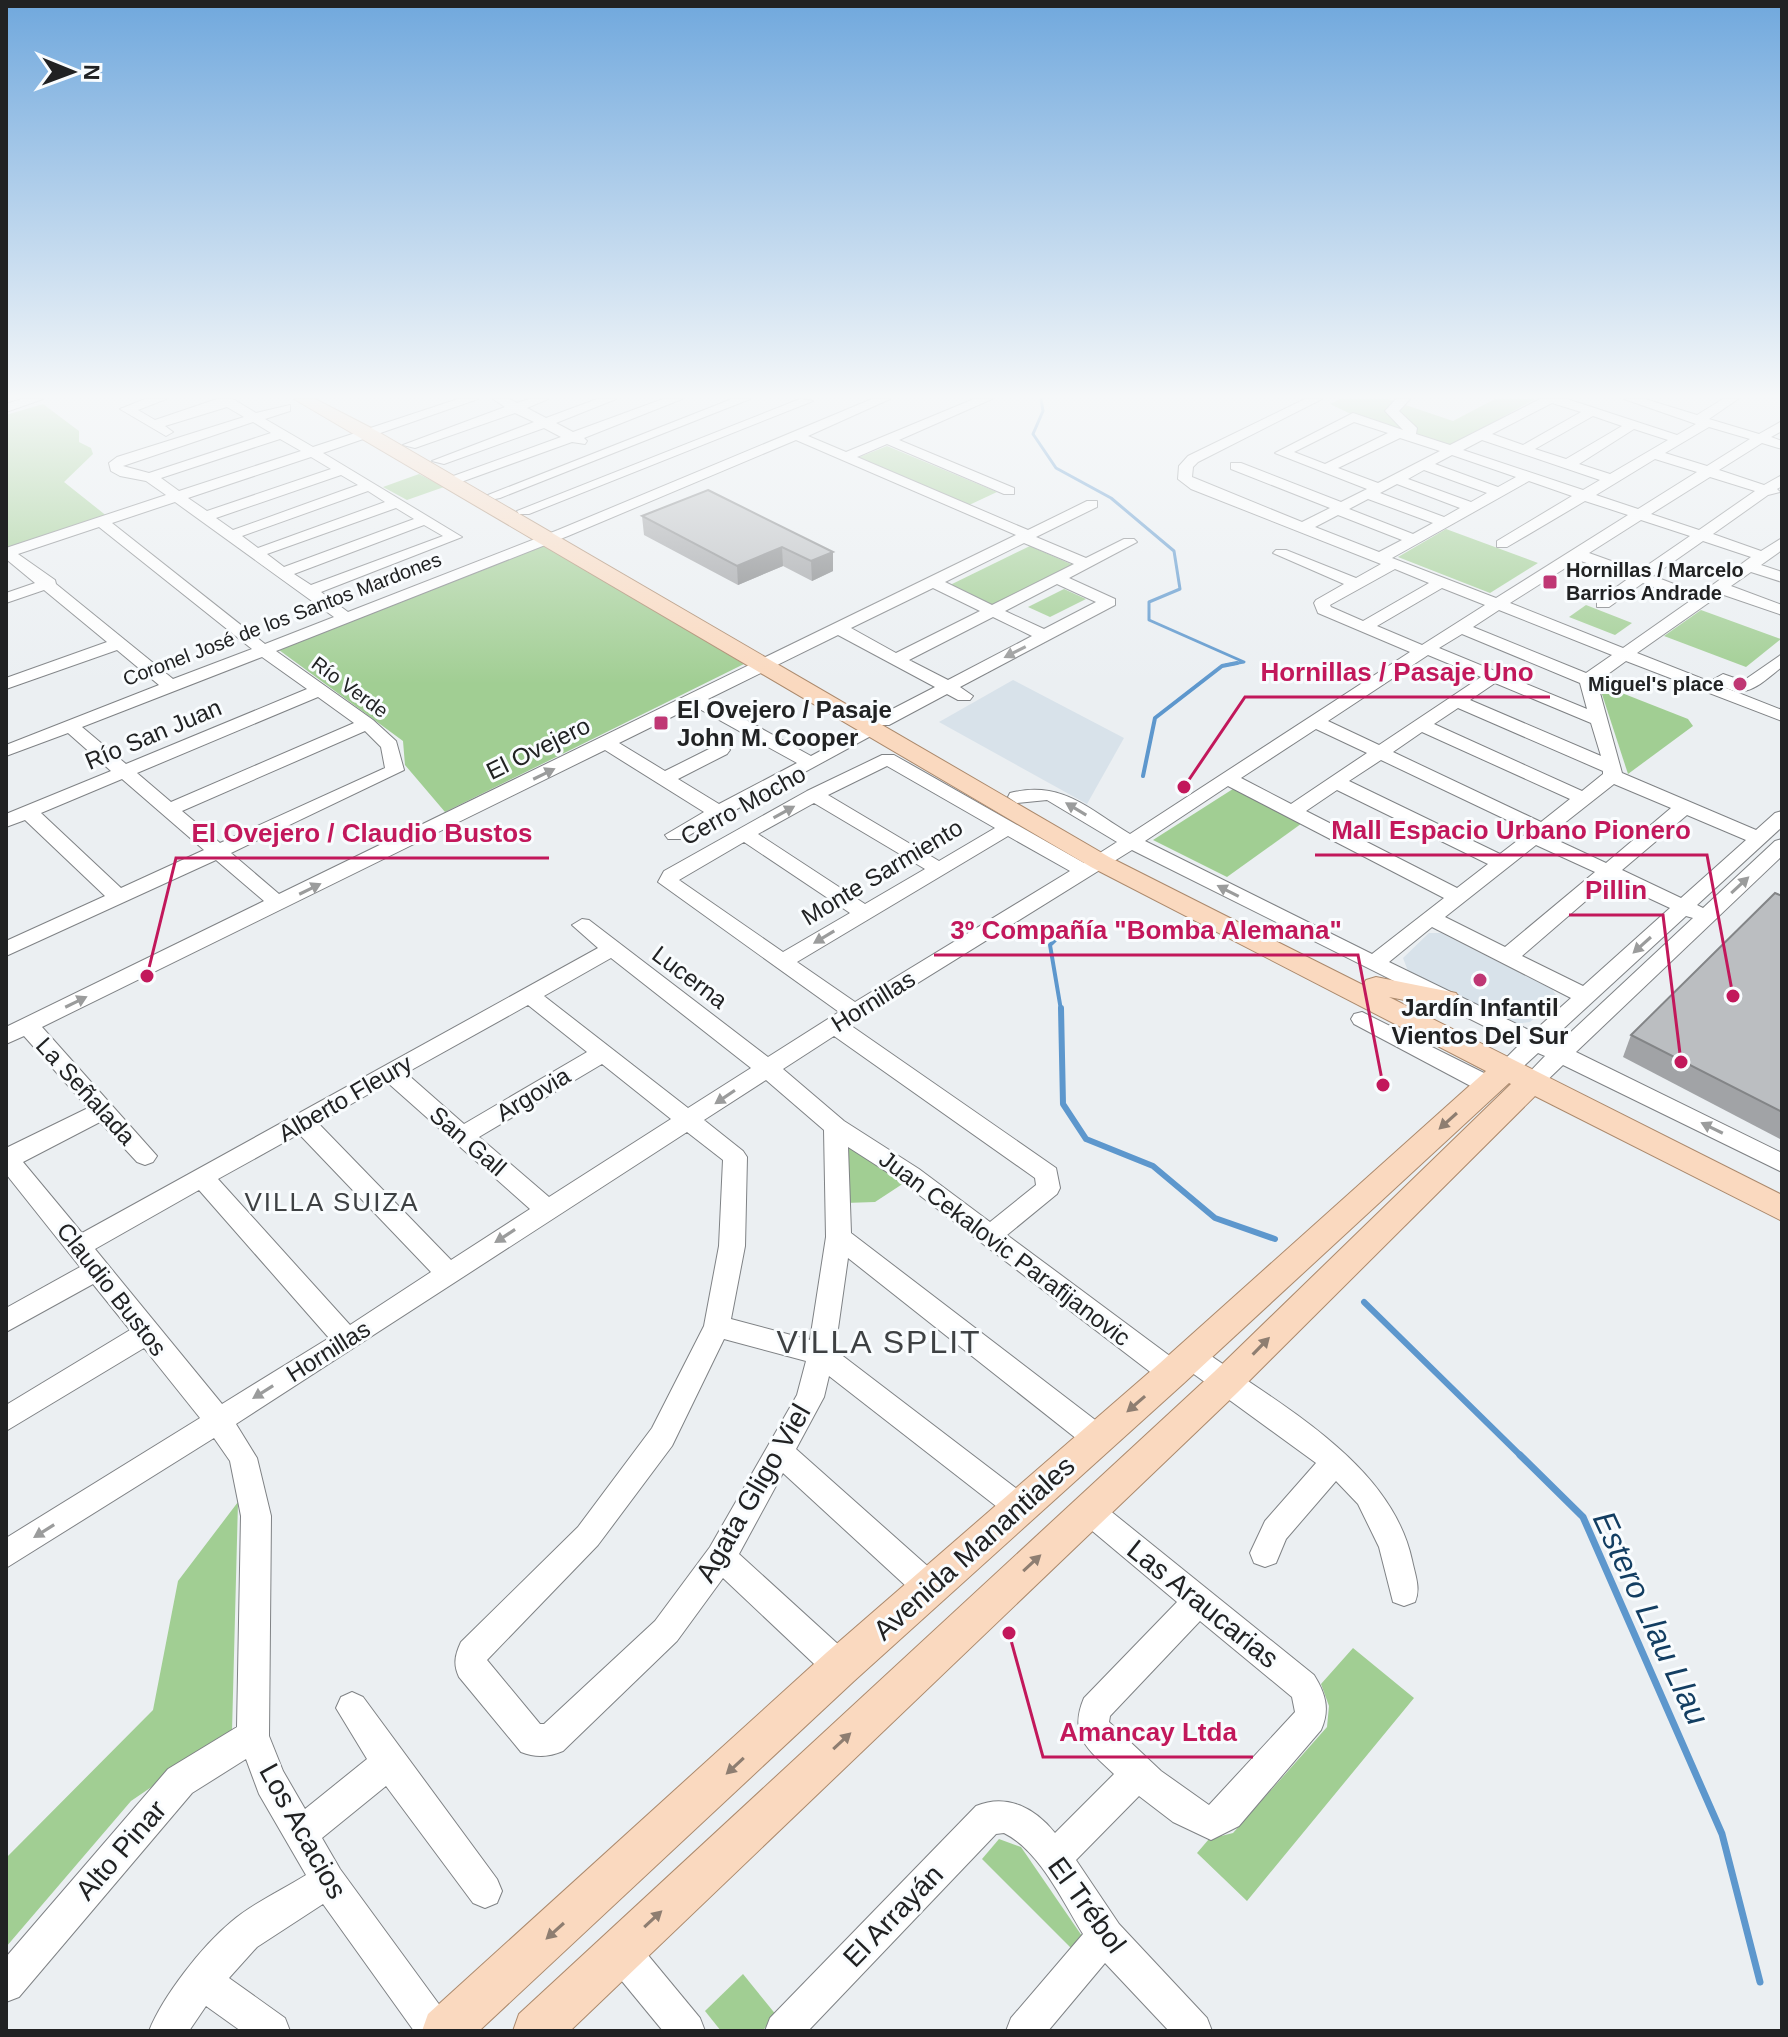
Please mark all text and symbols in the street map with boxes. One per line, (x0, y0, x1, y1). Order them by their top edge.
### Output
north arrow (32, 32, 112, 112)
text: N (79, 64, 104, 81)
street label: Coronel José de los Santos Mardones (120, 548, 444, 690)
place label: Hornillas / Marcelo Barrios Andrade (1566, 559, 1744, 604)
marker: Hornillas / Marcelo Barrios Andrade (1541, 573, 1559, 591)
one-way arrow (1004, 645, 1027, 658)
callout: Hornillas / Pasaje Uno (1245, 647, 1550, 697)
street label: Río Verde (308, 652, 392, 722)
text: Hornillas / Pasaje Uno (1260, 657, 1534, 687)
place label: Miguel's place (1588, 673, 1724, 695)
marker: Miguel's place (1731, 675, 1749, 693)
street label: Río San Juan (81, 693, 225, 775)
place label: El Ovejero / Pasaje John M. Cooper (677, 696, 892, 751)
street label: El Ovejero (482, 711, 594, 785)
marker: El Ovejero / Pasaje John M. Cooper (652, 714, 670, 732)
street label: Cerro Mocho (676, 760, 810, 850)
one-way arrow (532, 768, 555, 781)
one-way arrow (1065, 802, 1087, 816)
one-way arrow (772, 805, 795, 819)
callout: Mall Espacio Urbano Pionero (1315, 805, 1707, 855)
callout: El Ovejero / Claudio Bustos (176, 808, 549, 858)
street label: Monte Sarmiento (797, 813, 967, 931)
text: Mall Espacio Urbano Pionero (1331, 815, 1691, 845)
text: El Ovejero / Claudio Bustos (192, 818, 532, 848)
callout: Pillin (1569, 865, 1663, 915)
text: Pillin (1585, 875, 1647, 905)
one-way arrow (1730, 876, 1749, 895)
one-way arrow (299, 882, 322, 896)
one-way arrow (1217, 884, 1240, 898)
callout: 3º Compañía "Bomba Alemana" (934, 905, 1358, 955)
text: 3º Compañía "Bomba Alemana" (950, 915, 1342, 945)
one-way arrow (813, 930, 835, 944)
one-way arrow (1632, 935, 1651, 953)
street label: Lucerna (647, 940, 733, 1014)
street label: Hornillas (826, 965, 920, 1037)
marker: Jardín Infantil Vientos Del Sur (1471, 971, 1489, 989)
place label: Jardín Infantil Vientos Del Sur (1392, 994, 1568, 1049)
one-way arrow (65, 995, 88, 1009)
street label: La Señalada (31, 1032, 142, 1151)
street label: Alberto Fleury (274, 1049, 416, 1147)
street label: Argovia (491, 1061, 575, 1127)
one-way arrow (715, 1089, 736, 1104)
street label: San Gall (424, 1101, 512, 1181)
one-way arrow (1439, 1111, 1458, 1129)
one-way arrow (1701, 1122, 1724, 1135)
street label: Juan Cekalovic Parafijanovic (874, 1145, 1136, 1351)
district label: VILLA SUIZA (244, 1187, 420, 1217)
street label: Claudio Bustos (52, 1217, 172, 1361)
one-way arrow (495, 1228, 516, 1243)
street label: Hornillas (281, 1315, 375, 1387)
district label: VILLA SPLIT (776, 1324, 982, 1360)
one-way arrow (1252, 1337, 1270, 1356)
one-way arrow (252, 1384, 274, 1398)
one-way arrow (1126, 1395, 1146, 1412)
street label: Agata Gligo Viel (690, 1399, 816, 1587)
street label: Avenida Manantiales (867, 1450, 1081, 1646)
water label: Estero Llau Llau (1586, 1506, 1716, 1731)
one-way arrow (33, 1523, 54, 1538)
street label: Las Araucarias (1121, 1534, 1285, 1674)
one-way arrow (1022, 1555, 1041, 1573)
callout: Amancay Ltda (1043, 1707, 1253, 1757)
text: Amancay Ltda (1059, 1717, 1237, 1747)
one-way arrow (833, 1733, 852, 1751)
one-way arrow (725, 1756, 744, 1774)
street label: Los Acacios (253, 1758, 353, 1904)
street label: Alto Pinar (69, 1794, 173, 1906)
street label: El Trébol (1042, 1851, 1132, 1959)
street label: El Arrayán (837, 1859, 949, 1973)
one-way arrow (643, 1910, 662, 1929)
one-way arrow (545, 1921, 564, 1939)

